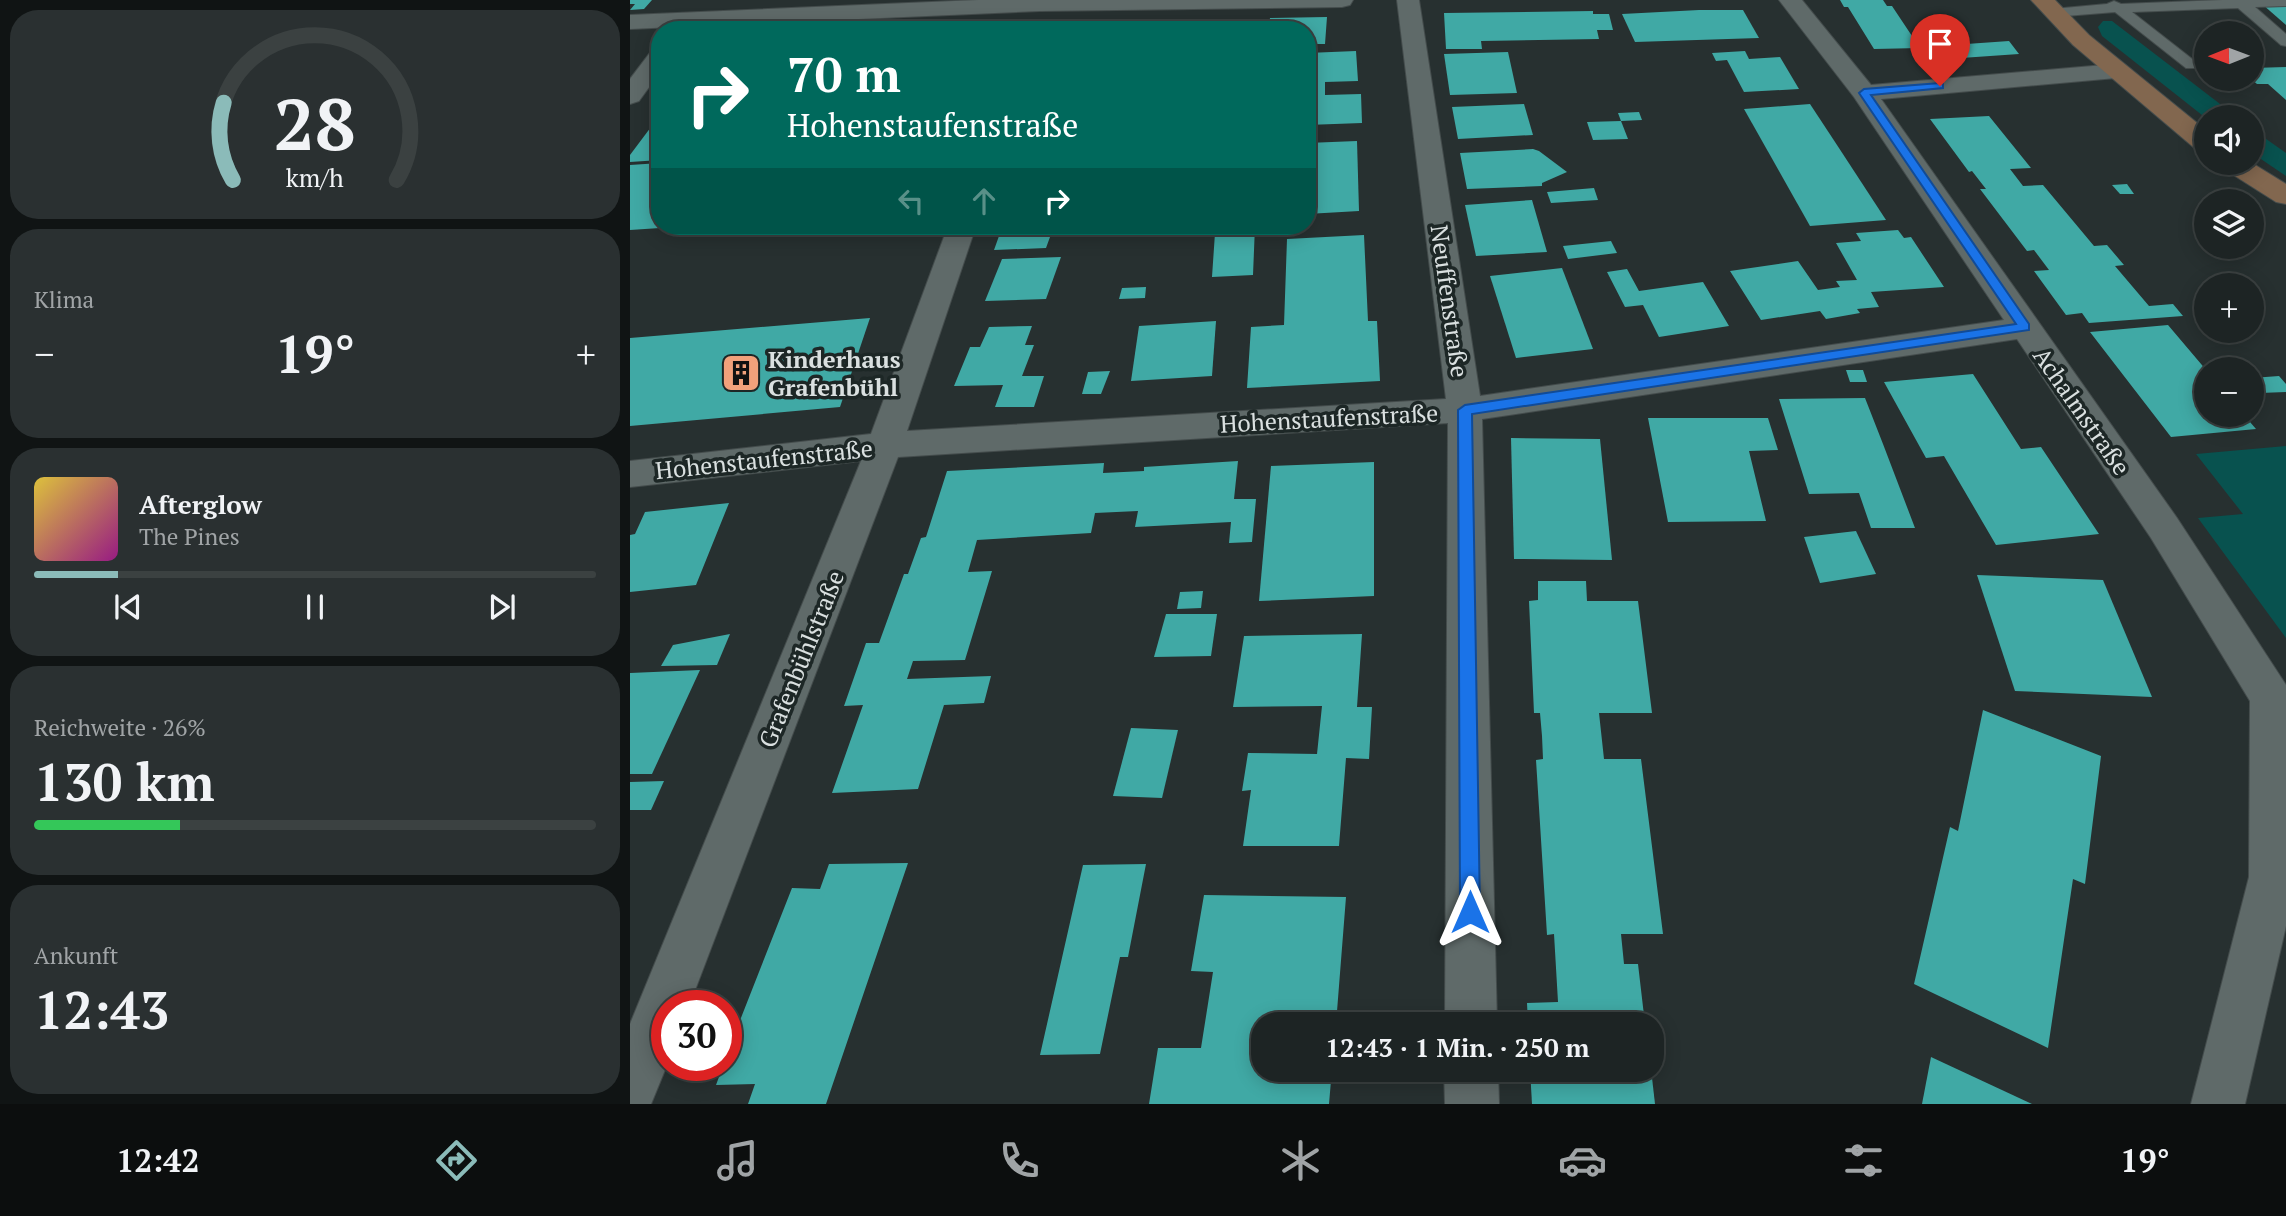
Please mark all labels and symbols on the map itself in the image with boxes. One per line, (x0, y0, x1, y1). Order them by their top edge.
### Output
pin (1910, 14, 1970, 86)
north arrow (2194, 21, 2264, 91)
street label: Neuffenstraße (1423, 223, 1477, 379)
street label: Achalmstraße (2026, 341, 2138, 481)
place label: Kinderhaus Grafenbühl (768, 343, 901, 403)
building icon: Kinderhaus Grafenbühl (720, 352, 762, 394)
street label: Hohenstaufenstraße (1219, 396, 1439, 440)
street label: Hohenstaufenstraße (654, 432, 874, 486)
street label: Grafenbühlstraße (751, 566, 851, 752)
position arrow (1433, 875, 1507, 949)
speed limit sign: 30 (651, 990, 742, 1081)

